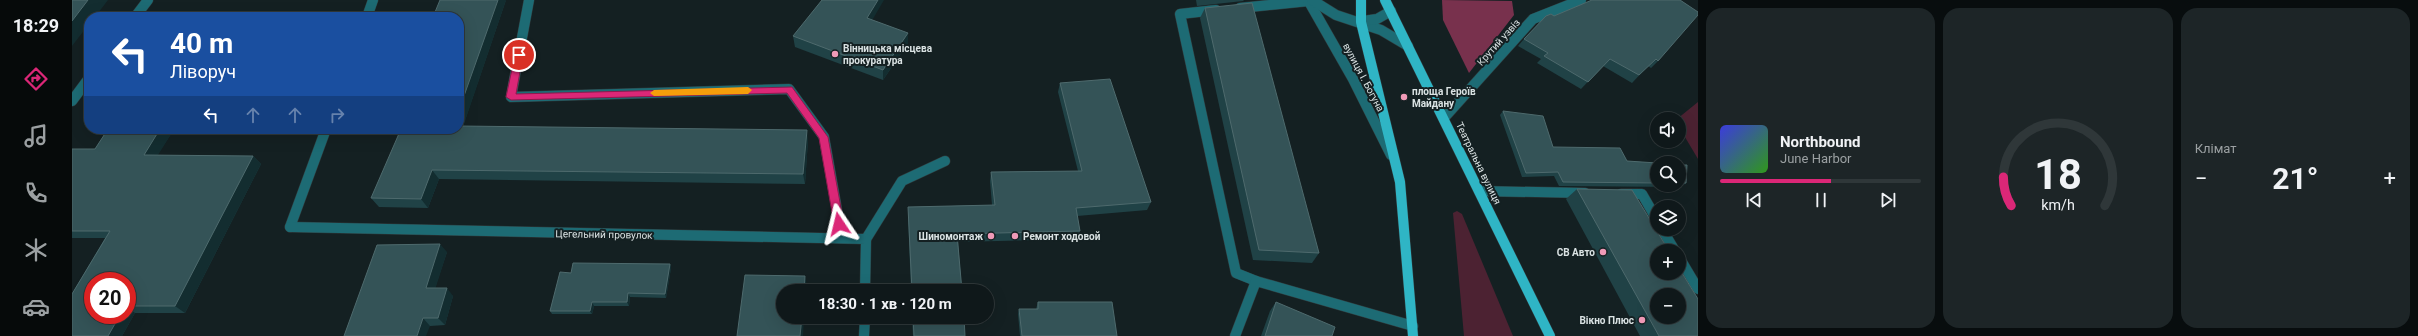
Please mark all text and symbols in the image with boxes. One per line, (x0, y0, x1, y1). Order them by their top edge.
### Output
text: 18:29 (13, 15, 59, 36)
street label: Крутий узвіз (1475, 17, 1522, 68)
text: 40 m (170, 27, 233, 60)
icon: left (104, 28, 156, 80)
pin (502, 38, 536, 72)
street label: вулиця І. Богуна (1341, 41, 1386, 113)
place label: Вінницька місцева прокуратура (843, 43, 933, 66)
icon: arrive (508, 44, 530, 66)
marker: Вінницька місцева прокуратура (830, 49, 840, 59)
text: Ліворуч (170, 61, 236, 82)
icon: directions (22, 65, 50, 93)
place label: площа Героїв Майдану (1412, 86, 1476, 109)
marker: площа Героїв Майдану (1399, 92, 1409, 102)
icon: left (200, 104, 222, 126)
icon: ahead (242, 104, 264, 126)
icon: ahead (284, 104, 306, 126)
icon: right (326, 104, 348, 126)
map controls (1650, 112, 1686, 324)
button: sound (1650, 112, 1686, 148)
street label: Театральна вулиця (1454, 120, 1503, 206)
icon: music (22, 122, 50, 150)
text: Northbound (1780, 133, 1861, 151)
text: Клімат (2195, 141, 2237, 156)
text: 18 (2034, 150, 2082, 199)
text: June Harbor (1780, 151, 1852, 166)
button: search (1650, 156, 1686, 192)
text: 21° (2272, 161, 2318, 196)
text: − (2195, 166, 2207, 191)
text: + (2384, 166, 2396, 191)
icon: phone (22, 179, 50, 207)
icon: previous (1743, 189, 1765, 211)
icon: pause (1810, 189, 1832, 211)
icon: next (1877, 189, 1899, 211)
text: km/h (2041, 197, 2075, 213)
button: layers (1650, 200, 1686, 236)
position arrow (818, 203, 860, 245)
street label: Цегельний провулок (555, 228, 653, 241)
place label: Шиномонтаж (919, 231, 983, 242)
marker: Шиномонтаж (986, 231, 996, 241)
marker: Ремонт ходовой (1010, 231, 1020, 241)
place label: Ремонт ходовой (1023, 231, 1101, 242)
icon: climate (22, 236, 50, 264)
button: + (1650, 244, 1686, 280)
place label: СВ Авто (1557, 247, 1595, 258)
marker: СВ Авто (1598, 247, 1608, 257)
speed limit sign: 20 (84, 272, 136, 324)
button: − (1650, 288, 1686, 324)
icon: car (22, 293, 50, 321)
text: 18:30 · 1 хв · 120 m (818, 295, 952, 313)
place label: Вікно Плюс (1579, 315, 1634, 326)
marker: Вікно Плюс (1637, 315, 1647, 325)

